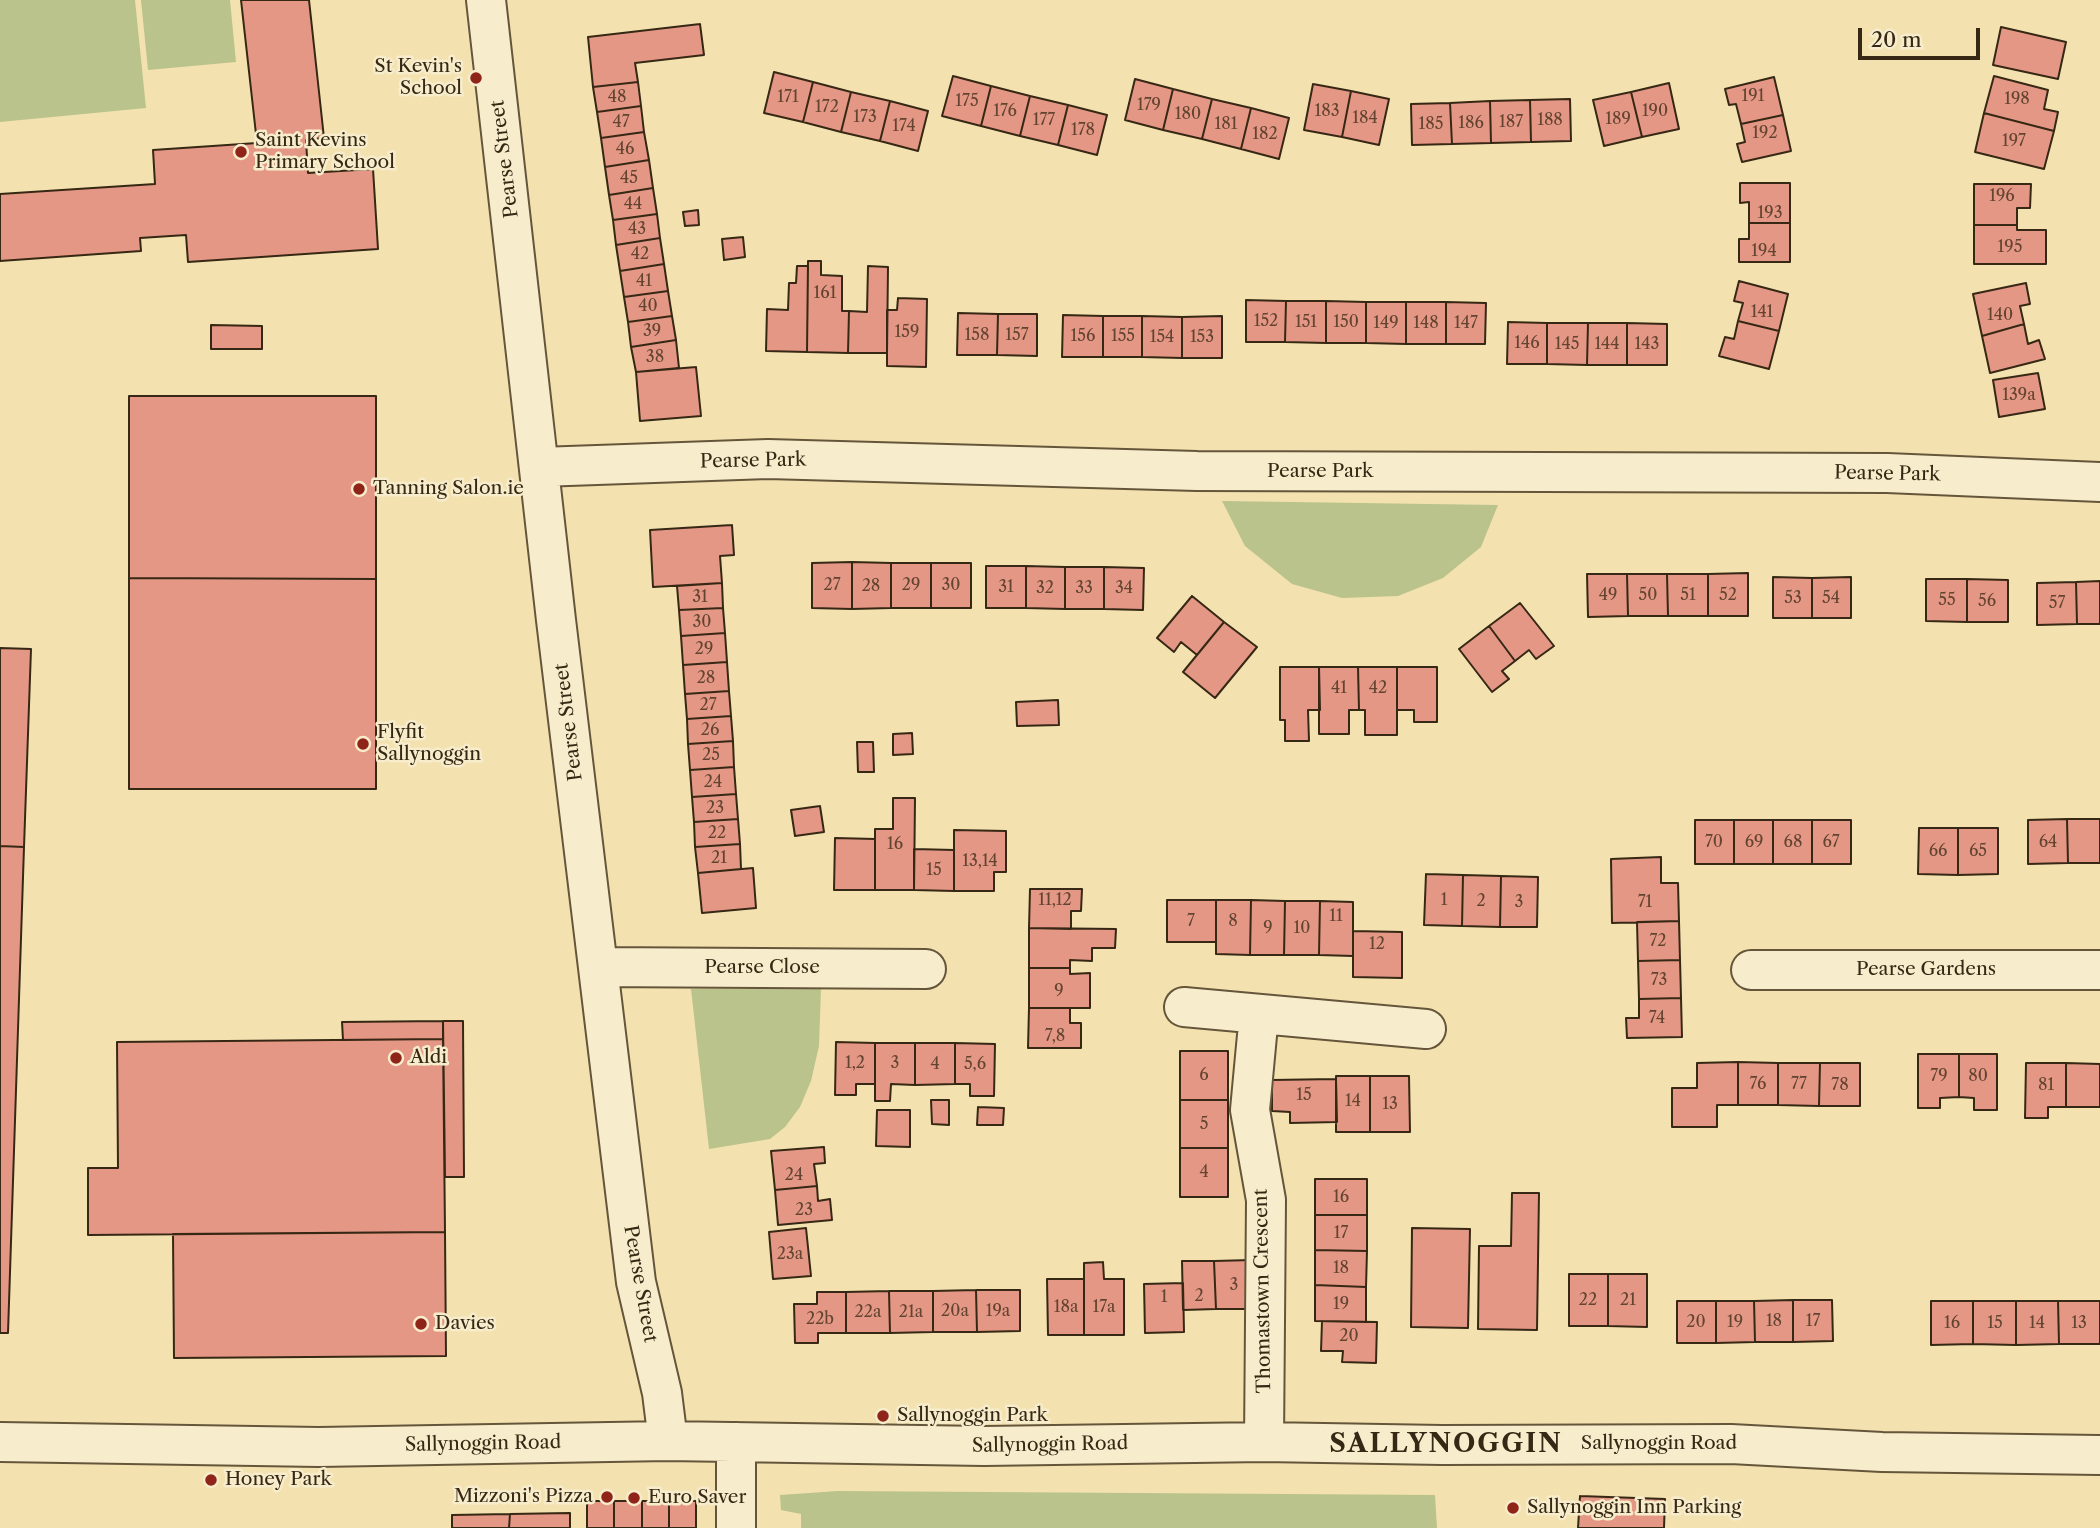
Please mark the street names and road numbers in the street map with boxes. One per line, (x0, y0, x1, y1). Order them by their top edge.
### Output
street label: Pearse Street (486, 99, 524, 219)
street label: Pearse Park (700, 449, 806, 473)
street label: Pearse Park (1267, 461, 1373, 483)
street label: Pearse Park (1834, 462, 1940, 486)
street label: Pearse Street (550, 662, 588, 782)
street label: Pearse Close (704, 957, 820, 979)
street label: Pearse Gardens (1856, 959, 1996, 981)
street label: Thomastown Crescent (1250, 1188, 1276, 1394)
street label: Pearse Street (618, 1224, 662, 1344)
street label: Sallynoggin Road (405, 1431, 561, 1457)
street label: Sallynoggin Road (972, 1432, 1128, 1458)
street label: Sallynoggin Road (1581, 1433, 1737, 1455)

